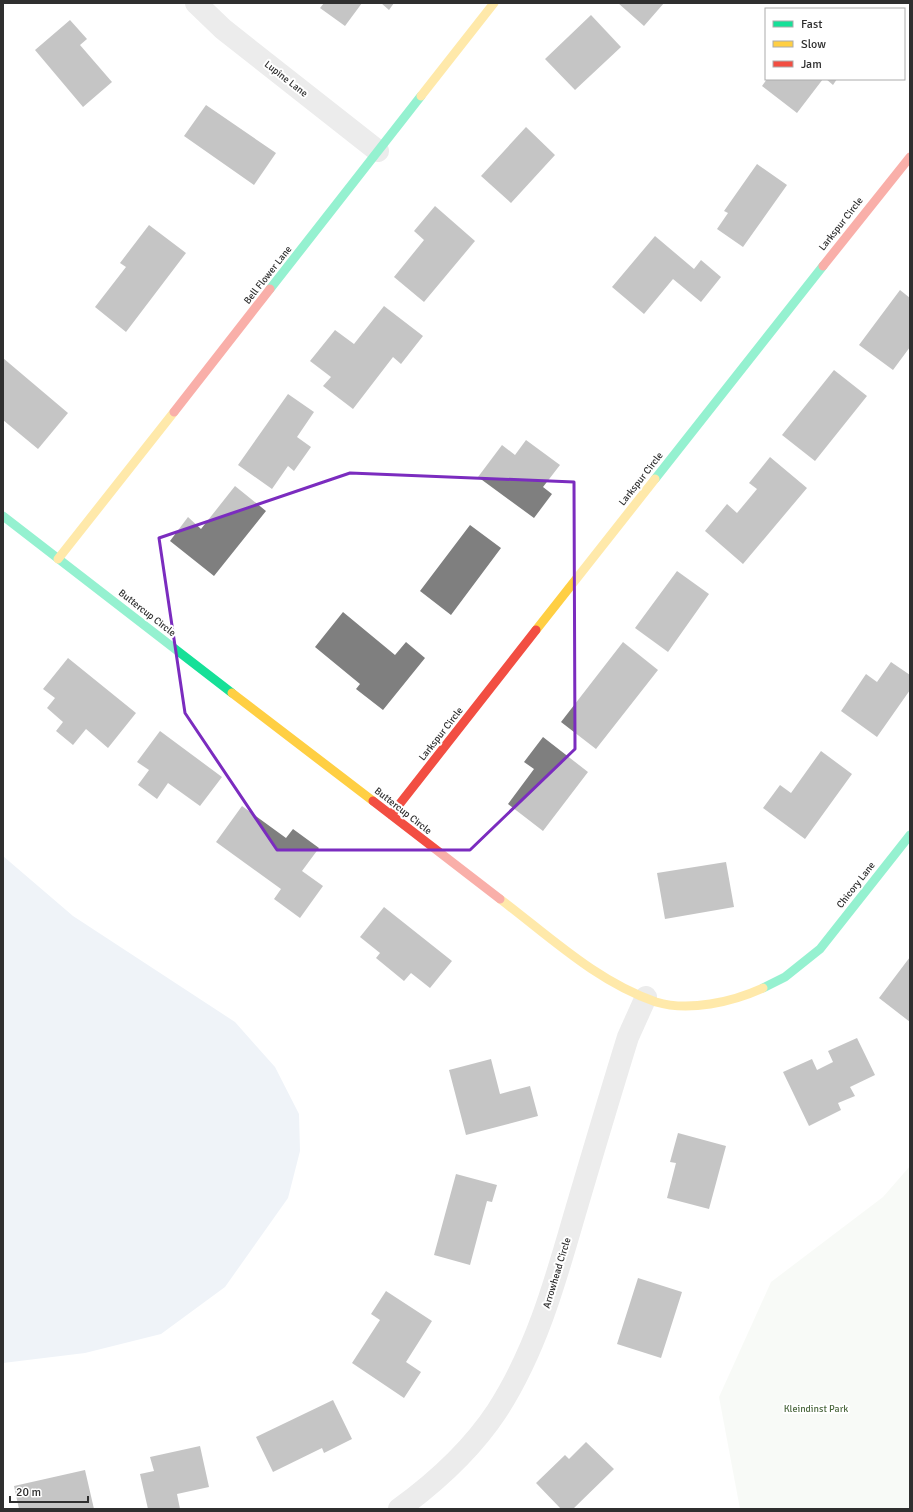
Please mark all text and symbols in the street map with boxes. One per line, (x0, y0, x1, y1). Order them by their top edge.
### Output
legend (765, 8, 905, 80)
text: Fast (801, 17, 822, 32)
text: Slow (801, 37, 826, 52)
text: Jam (801, 57, 822, 72)
street label: Lupine Lane (262, 58, 310, 100)
street label: Larkspur Circle (816, 195, 866, 253)
street label: Bell Flower Lane (241, 243, 295, 307)
street label: Larkspur Circle (616, 450, 666, 508)
street label: Buttercup Circle (116, 587, 178, 639)
street label: Larkspur Circle (416, 705, 466, 763)
street label: Buttercup Circle (372, 785, 434, 837)
street label: Chicory Lane (834, 859, 878, 911)
street label: Arrowhead Circle (541, 1236, 573, 1310)
park label: Kleindinst Park (784, 1403, 848, 1415)
scale bar (10, 1478, 88, 1504)
text: 20 m (16, 1485, 41, 1500)

